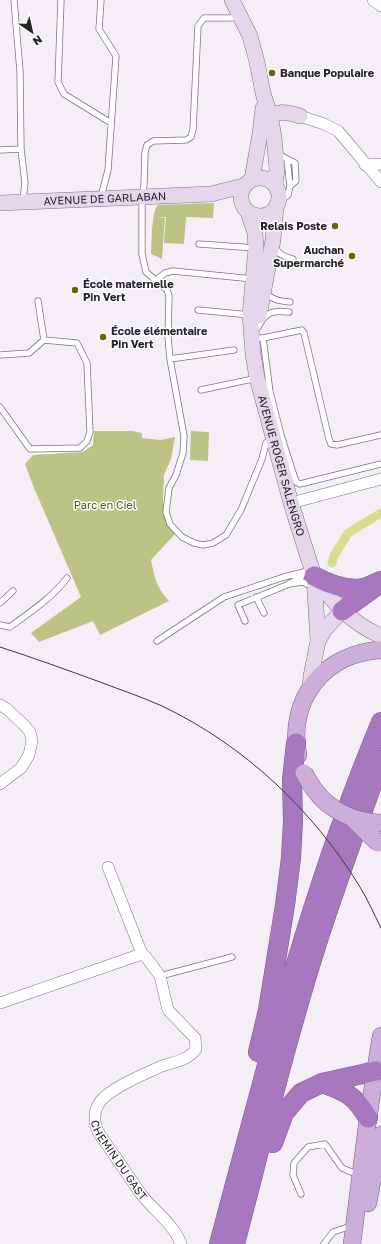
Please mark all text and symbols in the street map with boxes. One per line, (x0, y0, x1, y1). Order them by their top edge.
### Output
north arrow (12, 12, 52, 52)
text: N (31, 33, 45, 48)
place label: Banque Populaire (280, 66, 375, 79)
marker: Banque Populaire (267, 68, 277, 78)
street label: AVENUE DE GARLABAN (43, 189, 167, 207)
place label: Relais Poste (260, 219, 328, 232)
marker: Relais Poste (330, 221, 340, 231)
place label: Auchan Supermarché (273, 243, 345, 269)
marker: Auchan Supermarché (347, 251, 357, 261)
place label: École maternelle Pin Vert (83, 277, 174, 303)
marker: École maternelle Pin Vert (70, 285, 80, 295)
place label: École élémentaire Pin Vert (111, 324, 208, 350)
marker: École élémentaire Pin Vert (98, 332, 108, 342)
street label: AVENUE ROGER SALENGRO (256, 394, 308, 538)
park label: Parc en Ciel (74, 498, 137, 511)
street label: CHEMIN DU GAST (89, 1119, 150, 1203)

